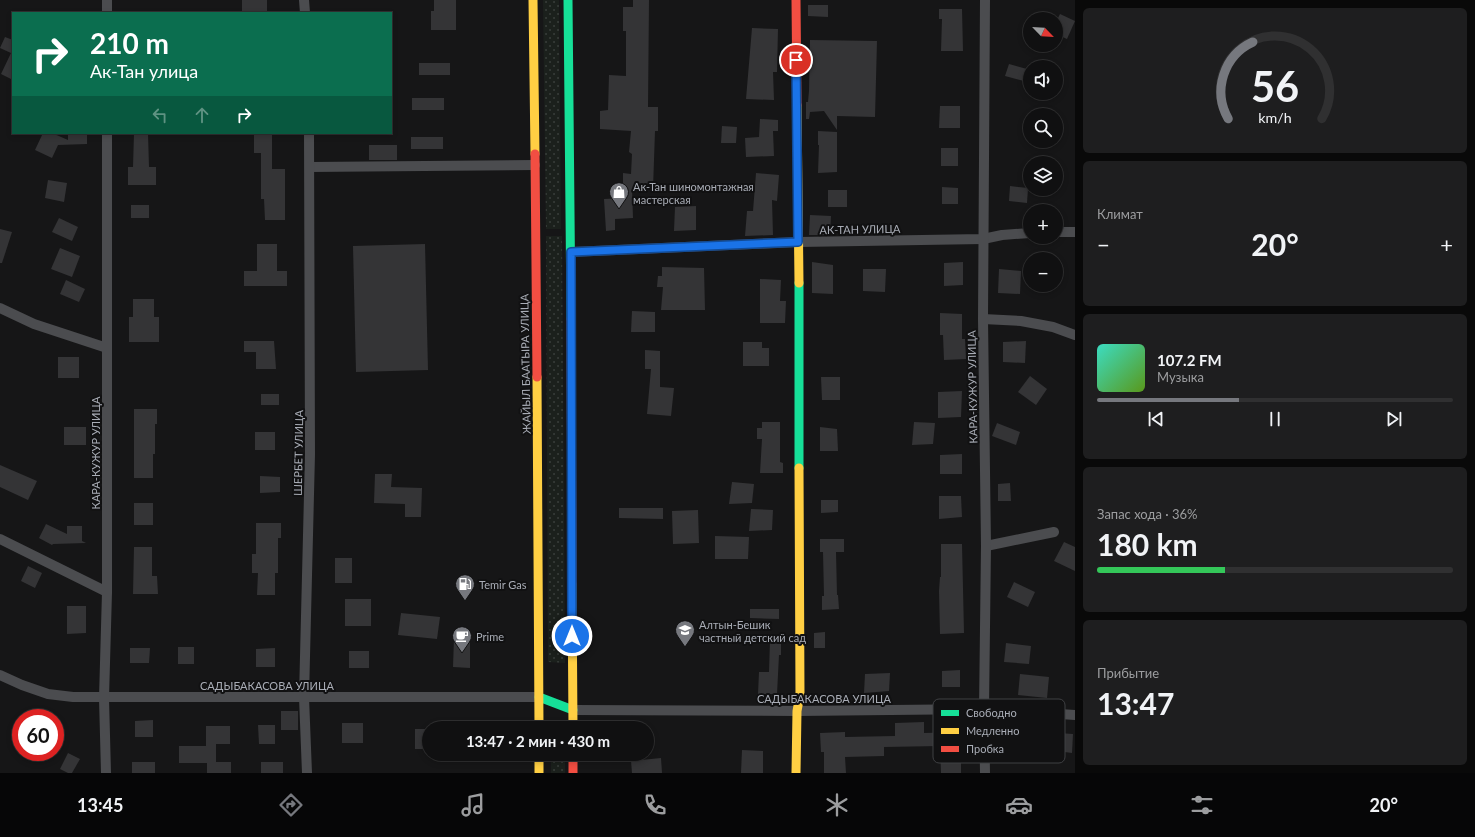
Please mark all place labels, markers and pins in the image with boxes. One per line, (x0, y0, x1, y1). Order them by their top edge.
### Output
pin (779, 43, 813, 77)
place label: Ак-Тан шиномонтажная мастерская (633, 180, 754, 206)
shop icon: Ак-Тан шиномонтажная мастерская (608, 181, 630, 209)
fuel station icon: Temir Gas (454, 573, 476, 601)
place label: Temir Gas (479, 578, 527, 591)
place label: Алтын-Бешик частный детский сад (699, 618, 806, 644)
school or university icon: Алтын-Бешик частный детский сад (674, 619, 696, 647)
cafe icon: Prime (451, 625, 473, 653)
place label: Prime (476, 630, 504, 643)

